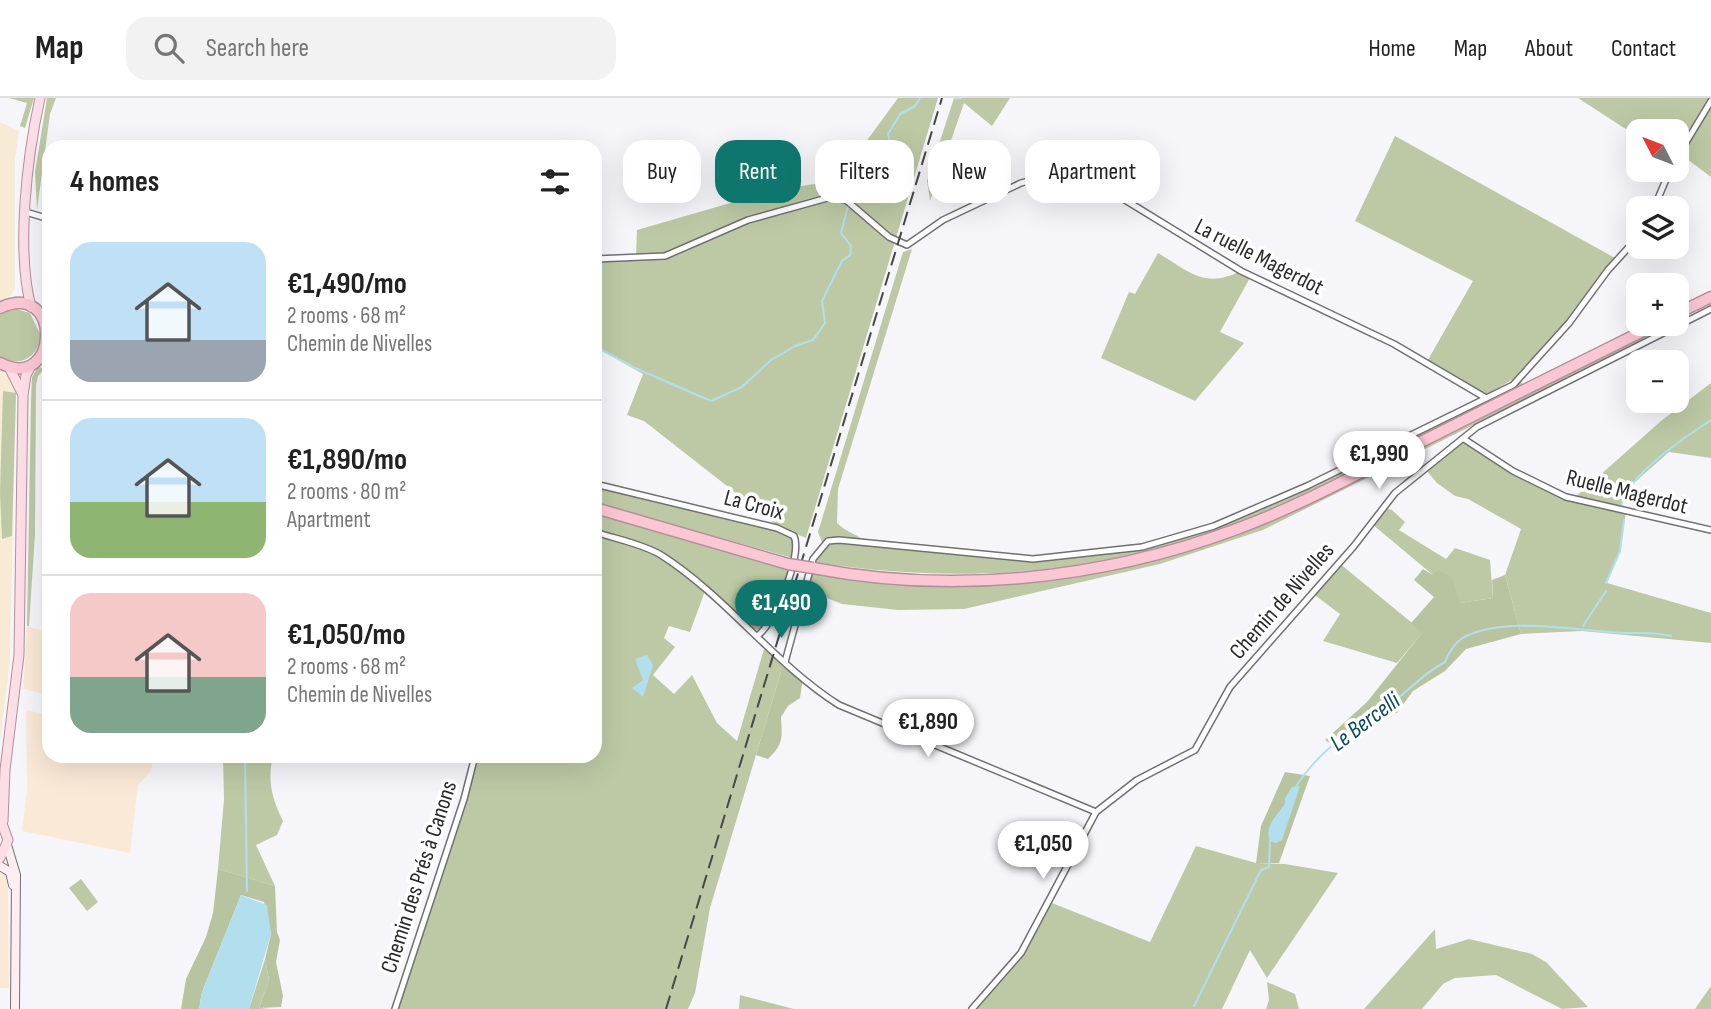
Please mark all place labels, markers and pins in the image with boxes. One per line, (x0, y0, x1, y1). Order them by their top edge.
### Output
pin: €1,990 (1322, 432, 1436, 491)
pin: €1,490 (724, 580, 838, 640)
pin: €1,890 (871, 700, 985, 759)
pin: €1,050 (986, 822, 1100, 881)

